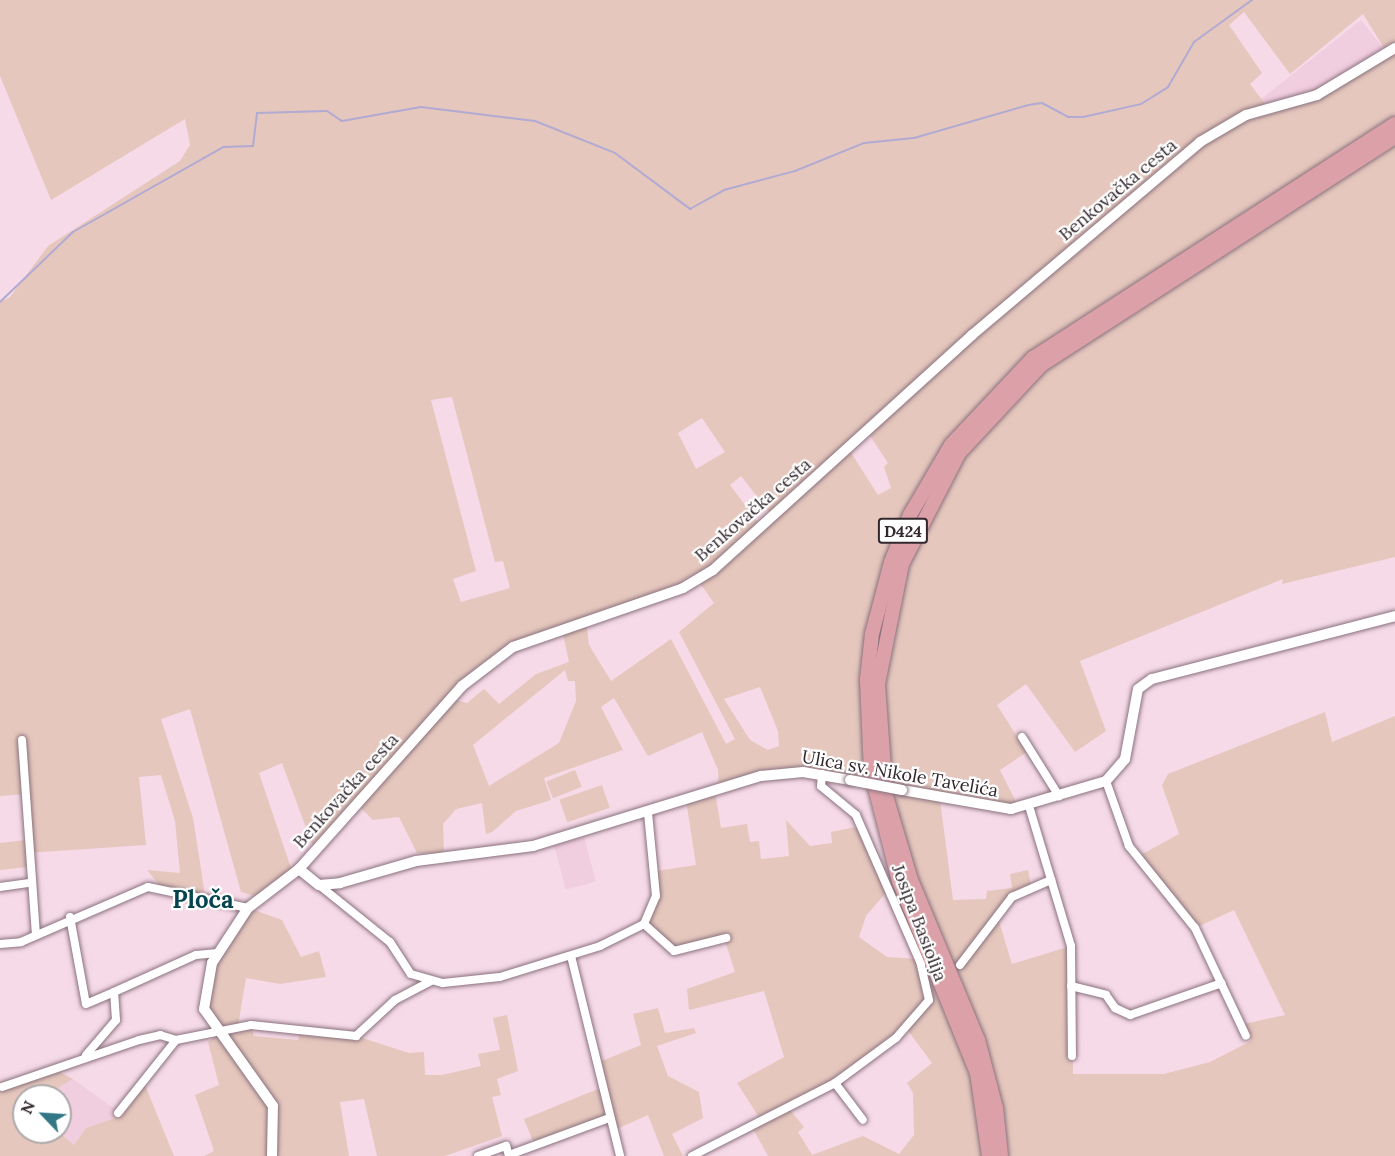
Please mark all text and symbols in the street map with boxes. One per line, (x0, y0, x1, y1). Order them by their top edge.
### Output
street label: Benkovačka cesta (1055, 134, 1181, 246)
street label: Benkovačka cesta (690, 454, 816, 566)
road number: D424 (878, 518, 928, 544)
street label: Benkovačka cesta (289, 729, 403, 853)
street label: Ulica sv. Nikole Tavelića (800, 746, 1000, 802)
street label: Josipa Basiolija (887, 861, 951, 985)
district label: Ploča (172, 886, 234, 914)
north arrow (12, 1084, 72, 1144)
text: N (16, 1097, 39, 1117)

